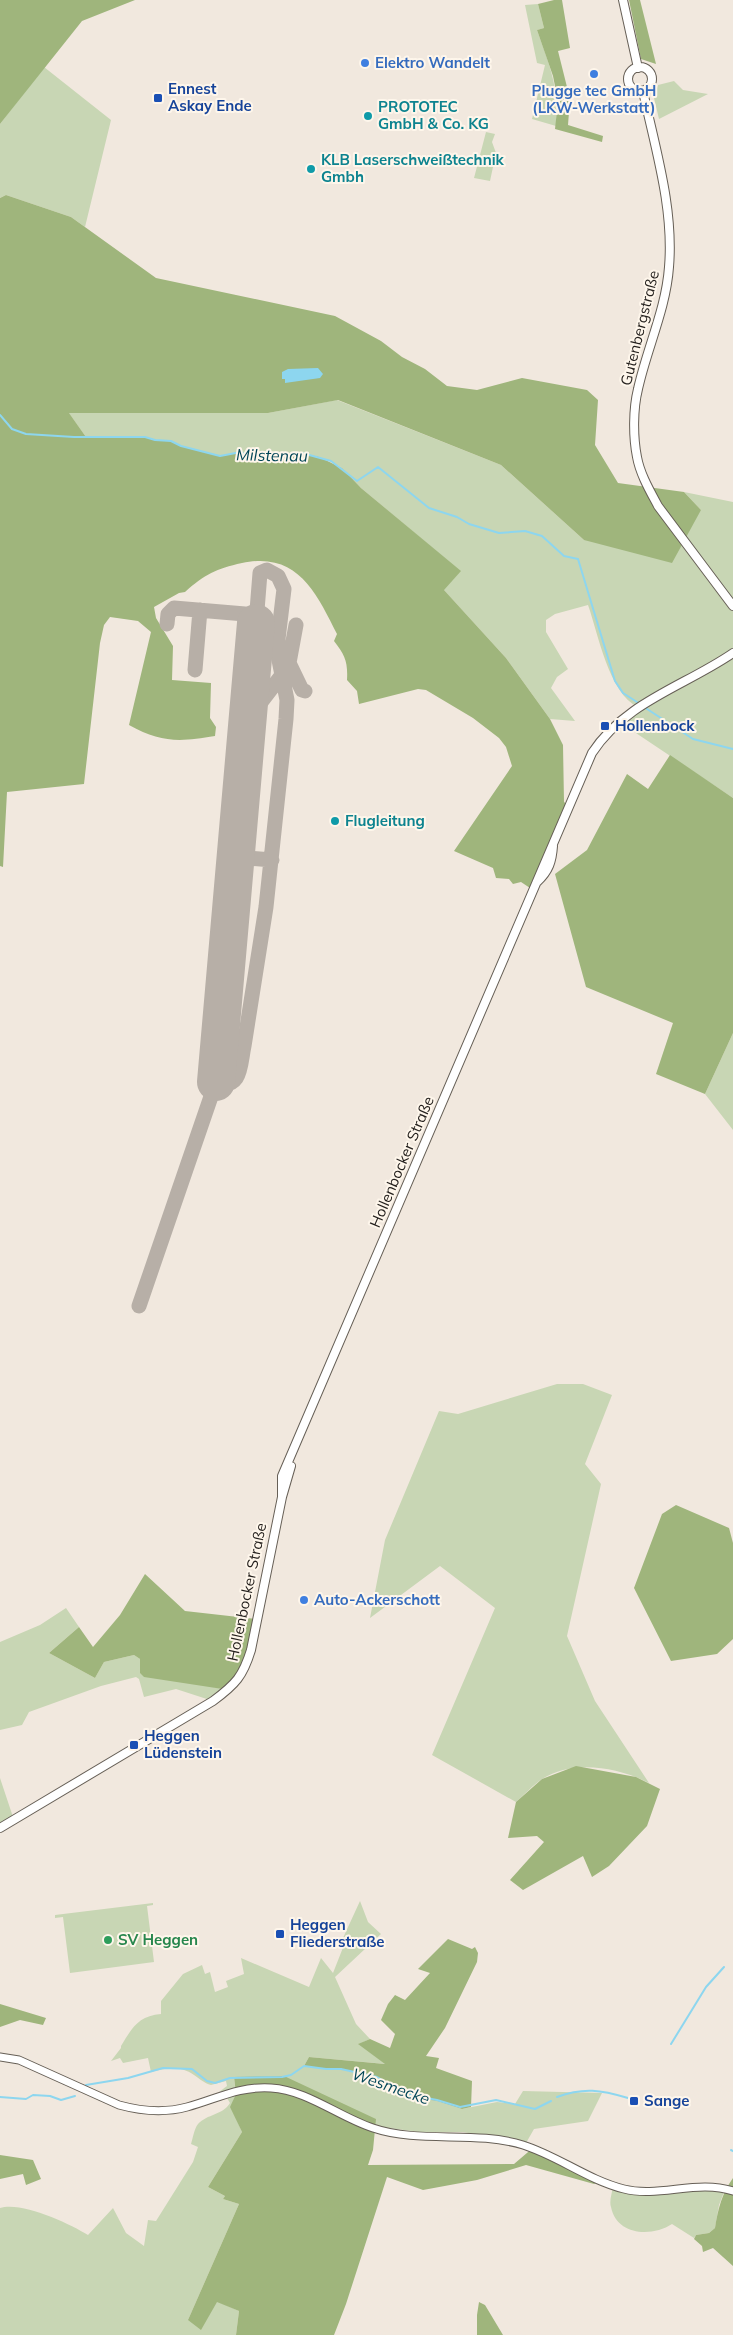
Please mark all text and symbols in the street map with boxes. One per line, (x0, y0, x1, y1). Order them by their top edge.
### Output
place label: Elektro Wandelt (375, 53, 490, 72)
marker: Elektro Wandelt (359, 57, 371, 69)
marker: Plugge tec GmbH (LKW-Werkstatt) (588, 68, 600, 80)
place label: Ennest Askay Ende (168, 79, 252, 115)
place label: Plugge tec GmbH (LKW-Werkstatt) (532, 81, 656, 117)
marker: Ennest Askay Ende (152, 92, 164, 104)
place label: PROTOTEC GmbH & Co. KG (378, 97, 489, 133)
marker: PROTOTEC GmbH & Co. KG (362, 110, 374, 122)
place label: KLB Laserschweißtechnik Gmbh (321, 150, 505, 186)
marker: KLB Laserschweißtechnik Gmbh (305, 163, 317, 175)
street label: Gutenbergstraße (616, 268, 663, 387)
water label: Milstenau (236, 444, 308, 466)
place label: Hollenbock (615, 716, 695, 735)
marker: Hollenbock (599, 720, 611, 732)
place label: Flugleitung (345, 811, 425, 830)
marker: Flugleitung (329, 815, 341, 827)
street label: Hollenbocker Straße (365, 1093, 438, 1230)
street label: Hollenbocker Straße (223, 1521, 270, 1663)
place label: Auto-Ackerschott (314, 1590, 440, 1609)
marker: Auto-Ackerschott (298, 1594, 310, 1606)
place label: Heggen Lüdenstein (144, 1726, 222, 1762)
marker: Heggen Lüdenstein (128, 1739, 140, 1751)
place label: Heggen Fliederstraße (290, 1915, 385, 1951)
marker: Heggen Fliederstraße (274, 1928, 286, 1940)
place label: SV Heggen (118, 1930, 198, 1949)
marker: SV Heggen (102, 1934, 114, 1946)
water label: Wesmecke (349, 2063, 433, 2109)
place label: Sange (644, 2091, 690, 2110)
marker: Sange (628, 2095, 640, 2107)

